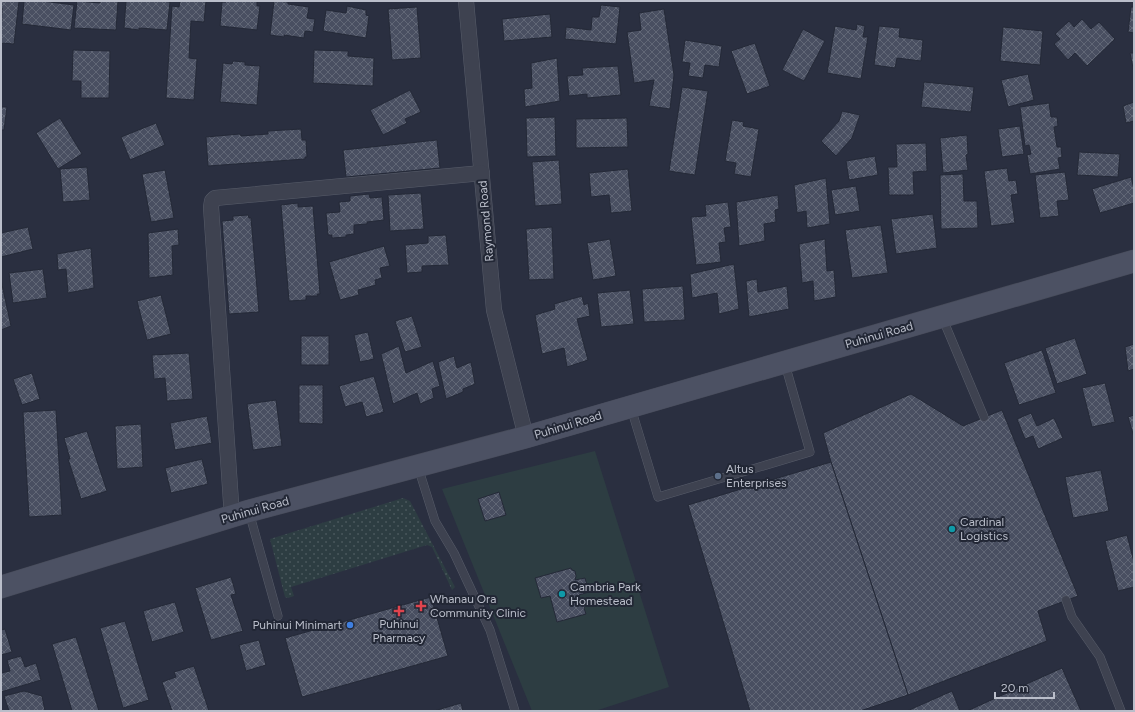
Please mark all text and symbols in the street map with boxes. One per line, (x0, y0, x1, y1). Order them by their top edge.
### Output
street label: Raymond Road (475, 180, 497, 262)
street label: Puhinui Road (844, 319, 914, 351)
street label: Puhinui Road (533, 408, 603, 442)
place label: Altus Enterprises (726, 462, 787, 490)
marker: Altus Enterprises (713, 471, 723, 481)
street label: Puhinui Road (220, 494, 290, 526)
place label: Cardinal Logistics (960, 515, 1008, 543)
marker: Cardinal Logistics (947, 524, 957, 534)
place label: Cambria Park Homestead (570, 580, 641, 608)
marker: Cambria Park Homestead (557, 589, 567, 599)
place label: Whanau Ora Community Clinic (430, 592, 527, 620)
marker: Whanau Ora Community Clinic (415, 600, 427, 612)
marker: Puhinui Pharmacy (394, 606, 404, 616)
place label: Puhinui Pharmacy (373, 617, 426, 645)
place label: Puhinui Minimart (252, 618, 342, 632)
marker: Puhinui Minimart (345, 620, 355, 630)
scale bar (995, 674, 1054, 700)
text: 20 m (1001, 681, 1029, 695)

